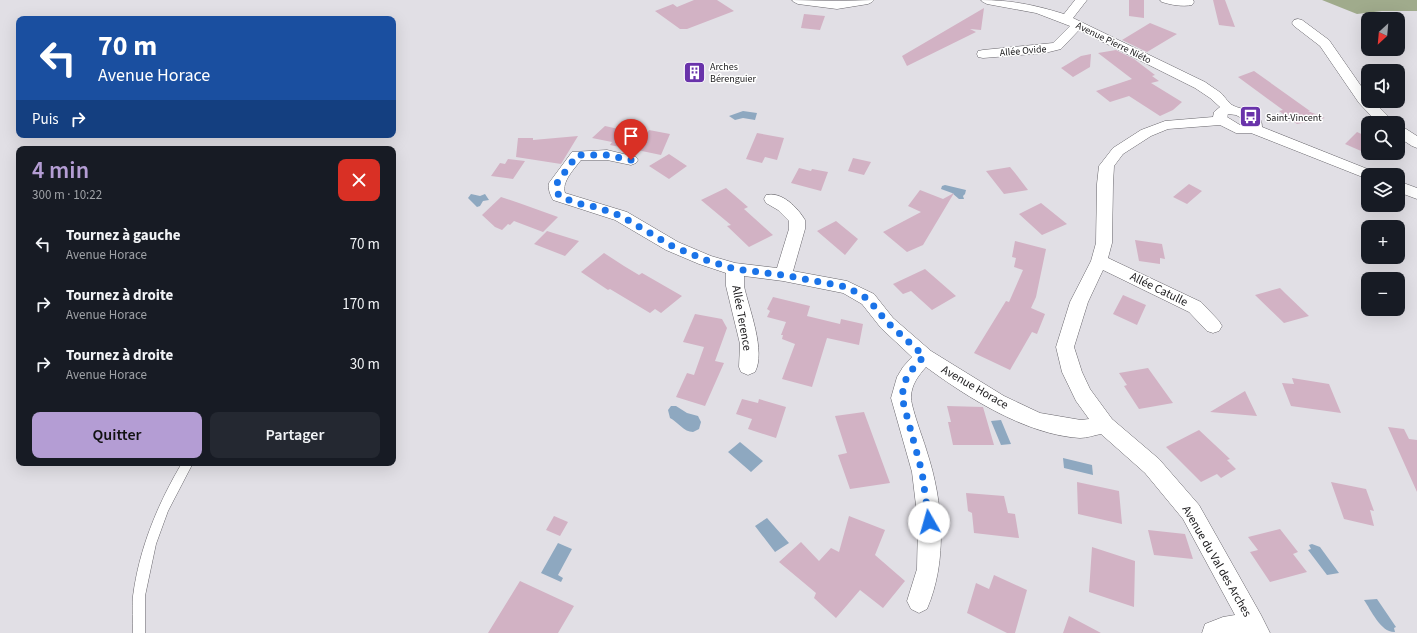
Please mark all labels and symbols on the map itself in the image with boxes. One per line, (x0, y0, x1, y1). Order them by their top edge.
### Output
north arrow (1361, 12, 1405, 56)
street label: Avenue Pierre Niéto (1074, 19, 1154, 67)
street label: Allée Ovide (999, 42, 1047, 60)
building icon: Arches Bérenguier (681, 59, 707, 85)
place label: Arches Bérenguier (710, 60, 757, 86)
bus stop icon: Saint-Vincent (1238, 104, 1264, 130)
place label: Saint-Vincent (1266, 111, 1322, 125)
pin (614, 119, 648, 160)
street label: Allée Catulle (1127, 268, 1191, 311)
street label: Allée Terence (727, 284, 756, 352)
street label: Avenue Horace (938, 361, 1011, 414)
position arrow (908, 501, 950, 543)
street label: Avenue du Val des Arches (1178, 502, 1255, 620)

